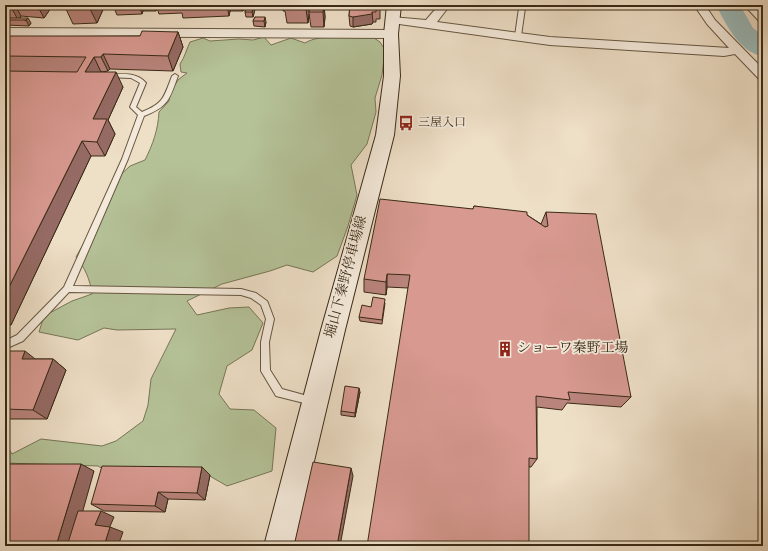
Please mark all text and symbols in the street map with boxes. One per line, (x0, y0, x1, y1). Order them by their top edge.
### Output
bus stop icon: 三屋入口 (397, 114, 415, 132)
place label: 三屋入口 (418, 114, 466, 132)
street label: 堀山下秦野停車場線 (321, 214, 373, 340)
place label: ショーワ秦野工場 (517, 339, 629, 359)
building icon: ショーワ秦野工場 (496, 340, 514, 358)

